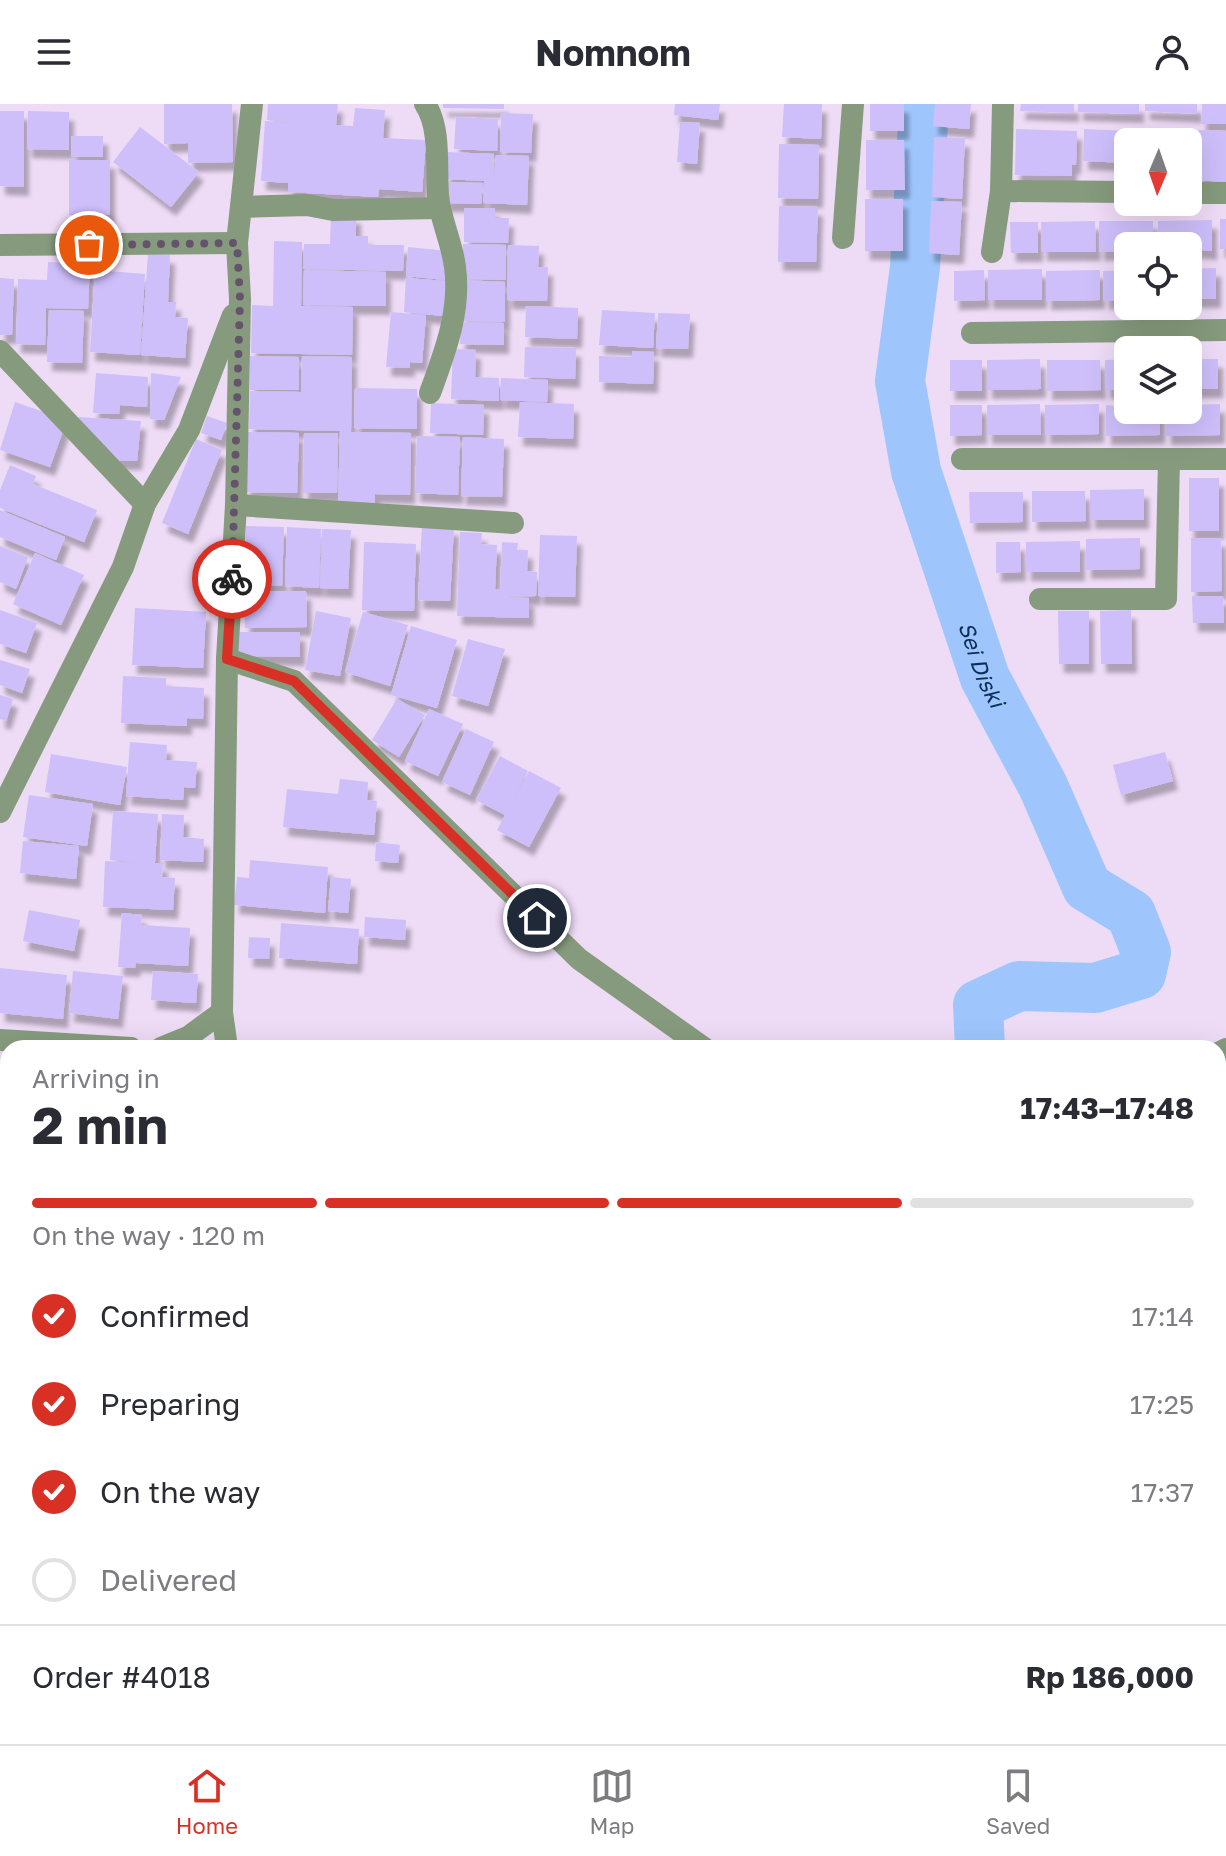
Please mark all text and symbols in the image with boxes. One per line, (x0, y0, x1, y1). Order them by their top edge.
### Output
icon: menu (32, 30, 76, 74)
icon: person (1150, 30, 1194, 74)
text: Nomnom (535, 31, 691, 74)
north arrow (1114, 128, 1202, 216)
map controls (1114, 128, 1202, 424)
pin (55, 211, 123, 279)
icon: bag (67, 223, 111, 267)
button: locate (1114, 232, 1202, 320)
button: layers (1114, 336, 1202, 424)
courier (192, 539, 272, 619)
icon: bike (210, 557, 254, 601)
water label: Sei Diski (954, 618, 1013, 714)
pin (503, 884, 571, 952)
icon: home (515, 896, 559, 940)
text: Arriving in (32, 1063, 160, 1094)
text: 17:43–17:48 (1020, 1090, 1194, 1126)
text: 2 min (32, 1093, 168, 1155)
text: On the way · 120 m (32, 1220, 265, 1251)
icon: check (32, 1294, 76, 1338)
text: Confirmed (100, 1298, 250, 1334)
text: 17:14 (1131, 1301, 1194, 1332)
icon: check (32, 1382, 76, 1426)
text: Preparing (100, 1386, 241, 1422)
text: 17:25 (1130, 1389, 1194, 1420)
icon: check (32, 1470, 76, 1514)
text: On the way (100, 1474, 260, 1510)
text: 17:37 (1131, 1477, 1194, 1508)
text: Delivered (100, 1562, 237, 1598)
text: Order #4018 (32, 1659, 211, 1695)
text: Rp 186,000 (1025, 1659, 1194, 1695)
tab: Home (176, 1764, 238, 1839)
tab: Map (590, 1764, 634, 1839)
tab: Saved (986, 1764, 1050, 1839)

